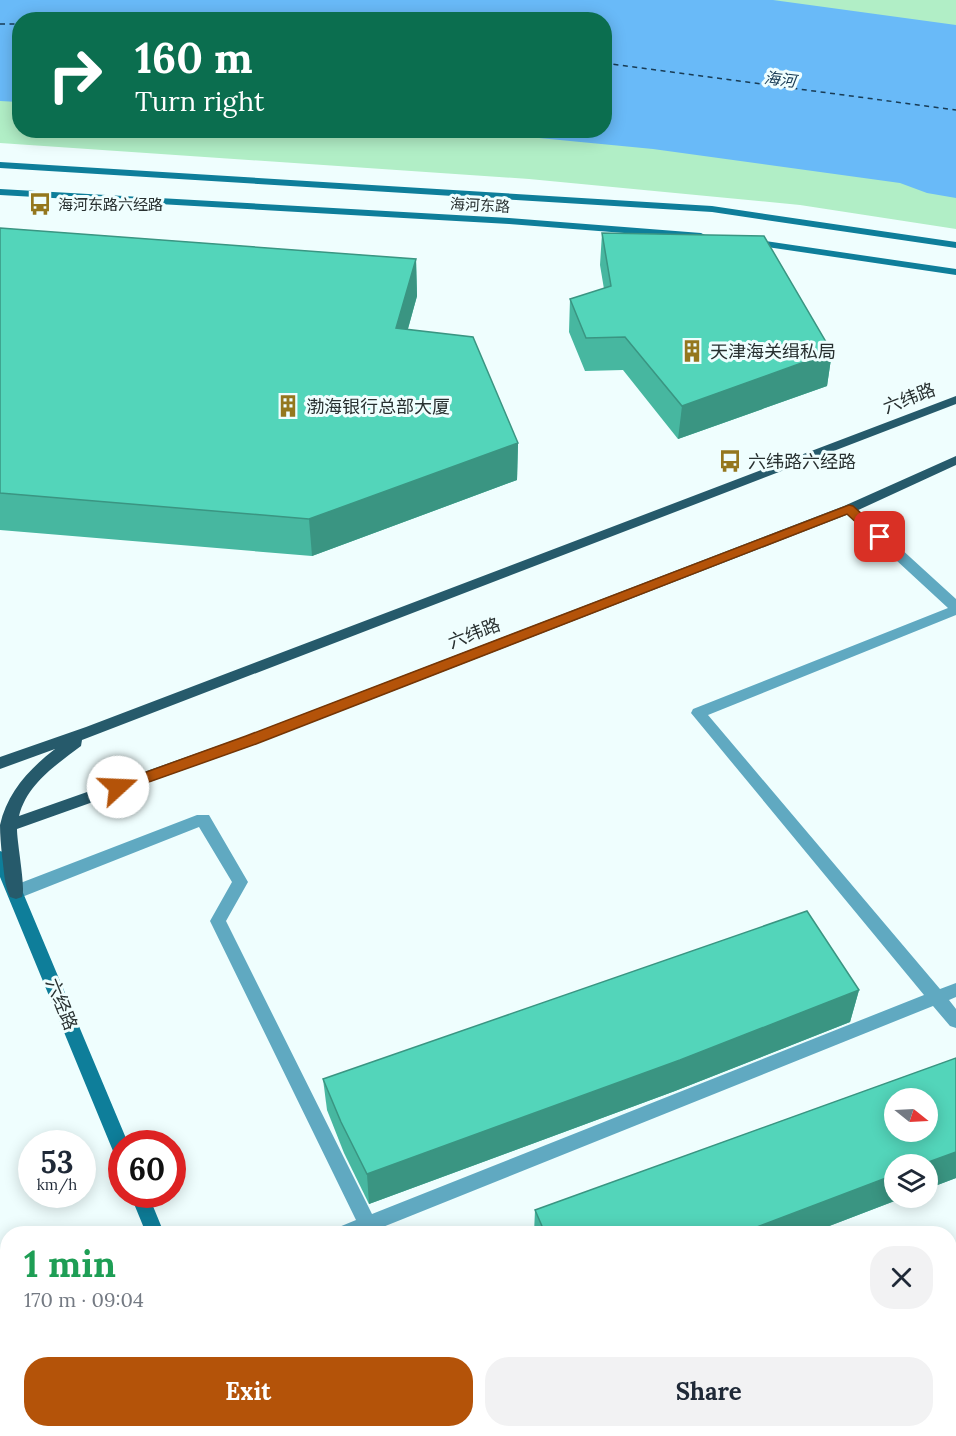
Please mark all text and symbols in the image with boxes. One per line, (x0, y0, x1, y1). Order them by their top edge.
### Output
text: 160 m (135, 31, 253, 85)
icon: right (36, 36, 114, 114)
water label: 海河 (763, 67, 800, 91)
text: Turn right (135, 84, 264, 118)
bus stop icon: 海河东路六经路 (27, 191, 53, 217)
street label: 海河东路 (450, 194, 510, 216)
place label: 海河东路六经路 (58, 195, 163, 214)
building icon: 天津海关缉私局 (679, 338, 705, 364)
place label: 天津海关缉私局 (710, 340, 836, 363)
street label: 六纬路 (880, 378, 938, 418)
building icon: 渤海银行总部大厦 (275, 393, 301, 419)
place label: 渤海银行总部大厦 (306, 395, 450, 418)
bus stop icon: 六纬路六经路 (717, 448, 743, 474)
place label: 六纬路六经路 (748, 450, 856, 473)
pin (854, 511, 905, 562)
icon: arrive (863, 520, 896, 553)
street label: 六纬路 (445, 613, 503, 653)
position arrow (86, 755, 150, 819)
street label: 六经路 (41, 975, 83, 1033)
north arrow (884, 1088, 938, 1142)
map controls (884, 1088, 938, 1208)
speed limit sign: 60 (108, 1130, 186, 1208)
text: 53 (40, 1143, 73, 1181)
button: layers (884, 1154, 938, 1208)
text: km/h (37, 1175, 77, 1194)
text: 1 min (24, 1241, 116, 1287)
button: close (870, 1246, 933, 1309)
text: 170 m · 09:04 (24, 1287, 144, 1312)
button: Exit (24, 1357, 473, 1426)
button: Share (485, 1357, 933, 1426)

